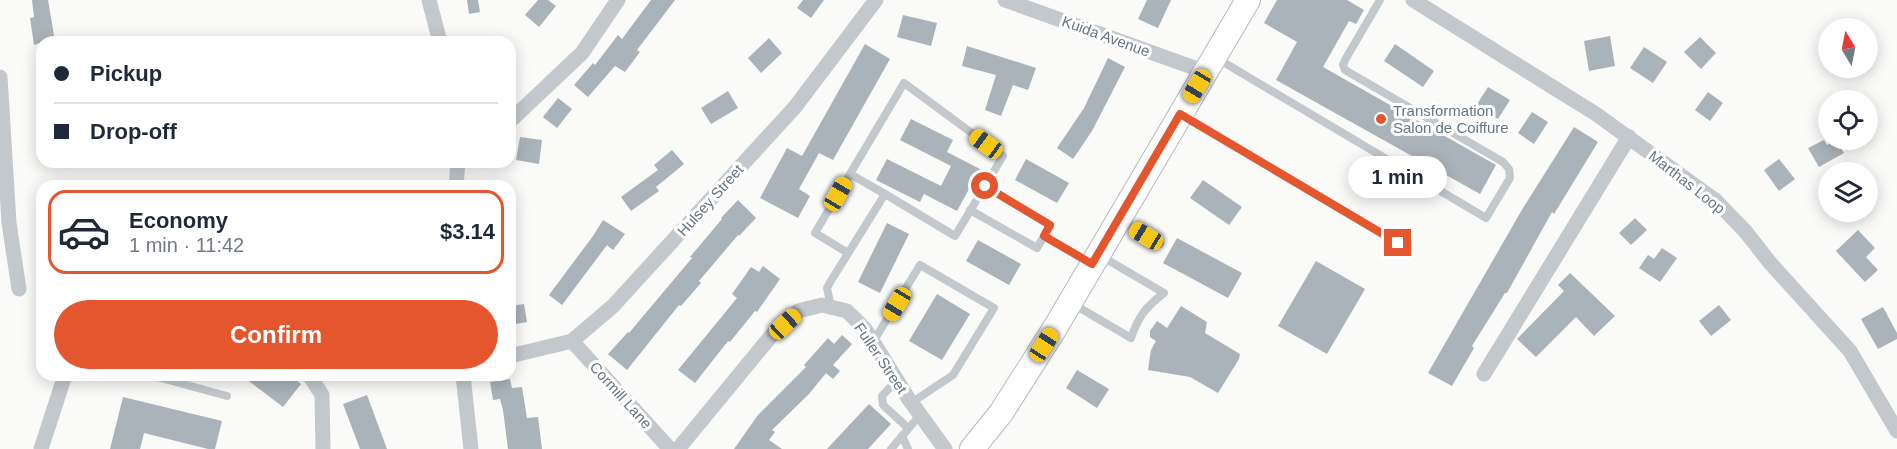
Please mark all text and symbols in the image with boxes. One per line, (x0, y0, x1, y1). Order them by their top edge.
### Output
street label: Kuida Avenue (1060, 12, 1152, 60)
north arrow (1818, 18, 1878, 78)
map controls (1818, 18, 1878, 222)
text: Pickup (90, 61, 162, 86)
car (1180, 66, 1214, 106)
button: locate (1818, 90, 1878, 150)
place label: Transformation Salon de Coiffure (1393, 102, 1509, 136)
marker: Transformation Salon de Coiffure (1374, 112, 1388, 126)
text: Drop-off (90, 119, 177, 144)
car (966, 126, 1006, 162)
street label: Marthas Loop (1646, 147, 1728, 217)
callout: 1 min (1348, 156, 1448, 198)
street label: Hulsey Street (674, 160, 747, 239)
button: layers (1818, 162, 1878, 222)
text: 1 min (1371, 166, 1424, 188)
route start (971, 172, 998, 199)
car (821, 174, 855, 214)
icon: car (57, 205, 111, 259)
text: Economy (129, 208, 228, 233)
text: $3.14 (440, 219, 495, 244)
car (1126, 219, 1166, 253)
route end (1384, 229, 1411, 256)
text: 1 min · 11:42 (129, 234, 244, 256)
car (880, 284, 914, 324)
button: Confirm (54, 300, 498, 369)
car (766, 305, 804, 343)
street label: Fuller Street (851, 319, 911, 397)
car (1027, 325, 1061, 365)
street label: Cormill Lane (587, 358, 655, 432)

